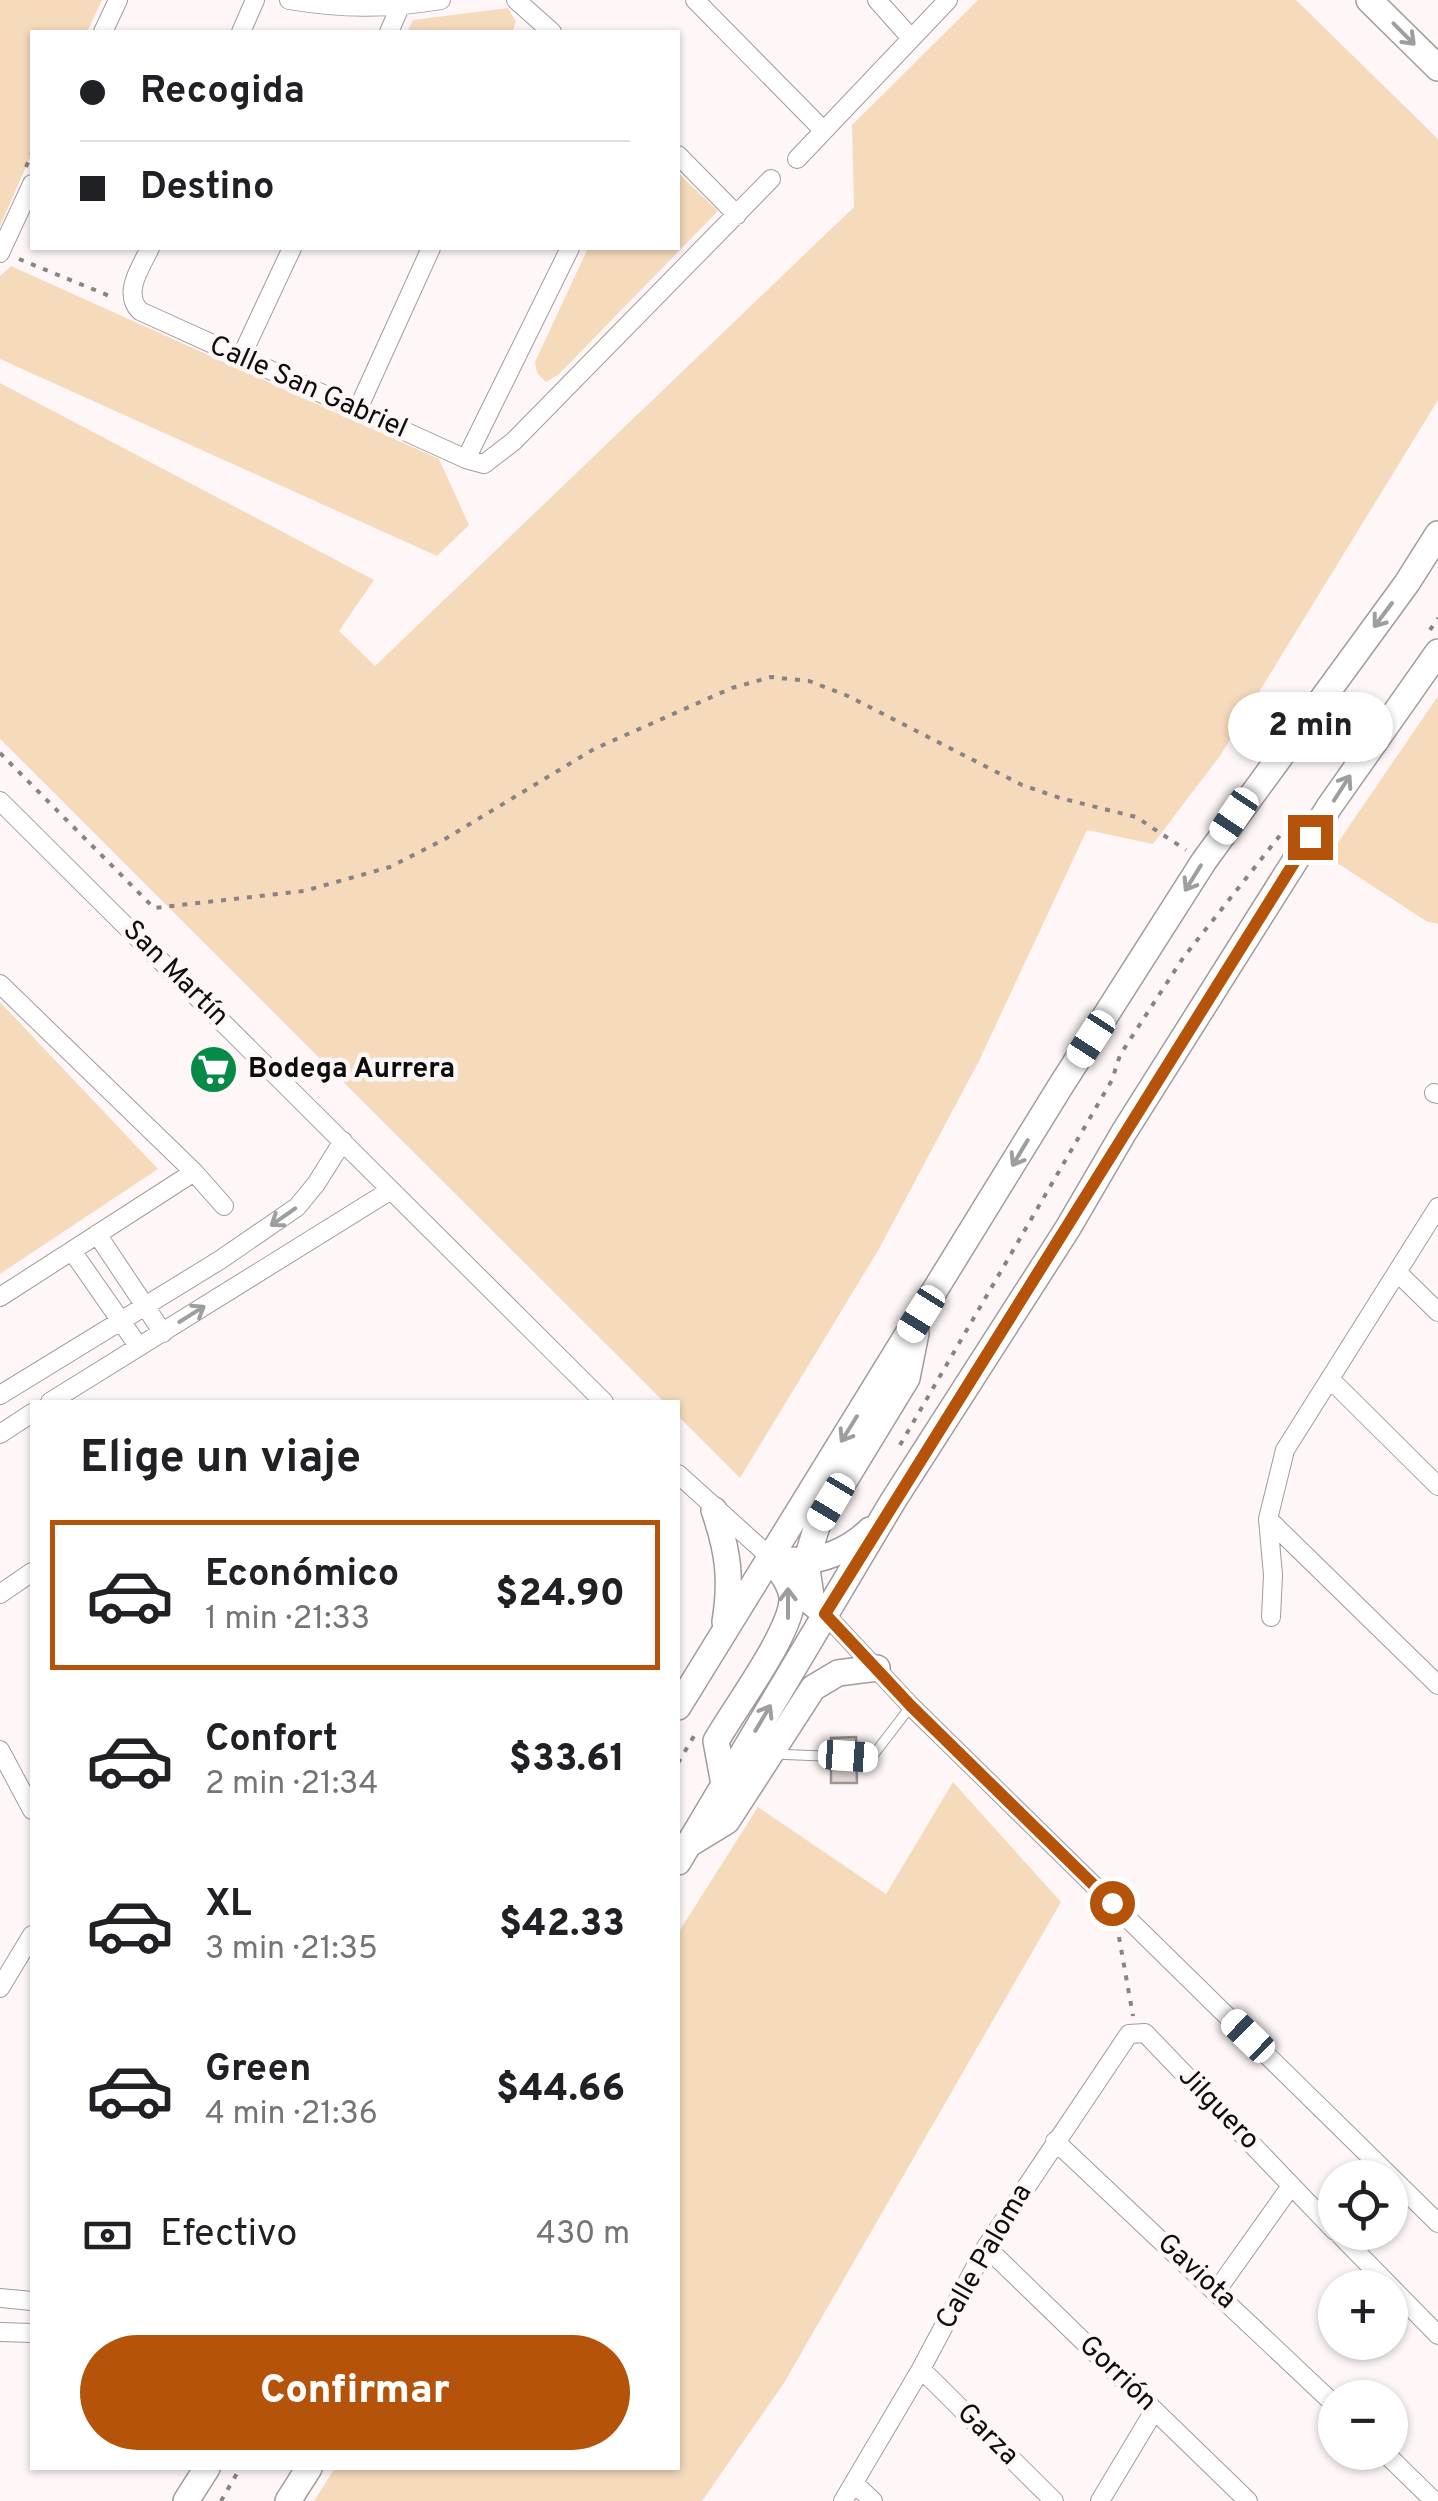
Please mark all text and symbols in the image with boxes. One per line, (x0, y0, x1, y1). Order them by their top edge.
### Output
one-way arrow (1391, 22, 1415, 46)
text: Recogida (140, 68, 305, 117)
text: Destino (140, 164, 275, 213)
street label: Calle San Gabriel (203, 328, 413, 448)
one-way arrow (1373, 601, 1394, 628)
callout: 2 min (1228, 692, 1392, 762)
text: 2 min (1268, 707, 1353, 747)
one-way arrow (1331, 775, 1352, 803)
car (1205, 783, 1263, 849)
route end (1288, 815, 1333, 860)
one-way arrow (1183, 863, 1204, 892)
street label: San Martín (114, 913, 236, 1035)
car (1062, 1006, 1120, 1072)
supermarket icon: Bodega Aurrera (187, 1044, 239, 1096)
place label: Bodega Aurrera (248, 1052, 455, 1088)
one-way arrow (1010, 1138, 1030, 1167)
one-way arrow (270, 1206, 297, 1227)
car (892, 1281, 950, 1347)
one-way arrow (177, 1304, 206, 1324)
one-way arrow (838, 1414, 859, 1443)
text: Elige un viaje (80, 1431, 361, 1488)
car (803, 1469, 859, 1535)
icon: car (85, 1550, 175, 1640)
text: Económico (205, 1551, 399, 1600)
text: $24.90 (495, 1571, 625, 1620)
one-way arrow (779, 1587, 798, 1620)
text: 1 min · 21:33 (205, 1600, 370, 1640)
one-way arrow (753, 1704, 773, 1733)
icon: car (85, 1715, 175, 1805)
text: Confort (205, 1716, 338, 1765)
text: $33.61 (509, 1736, 625, 1785)
car (817, 1739, 879, 1773)
text: 2 min · 21:34 (205, 1765, 378, 1805)
icon: car (85, 1880, 175, 1970)
text: XL (205, 1881, 252, 1930)
route start (1090, 1881, 1135, 1926)
text: $42.33 (499, 1901, 625, 1950)
text: 3 min · 21:35 (205, 1930, 378, 1970)
car (1216, 2004, 1280, 2068)
icon: car (85, 2045, 175, 2135)
text: Green (205, 2046, 311, 2095)
street label: Jilguero (1170, 2060, 1266, 2158)
text: $44.66 (496, 2066, 625, 2115)
text: 4 min · 21:36 (205, 2095, 378, 2135)
map controls (1318, 2160, 1408, 2470)
button: locate (1318, 2160, 1408, 2250)
street label: Calle Paloma (929, 2178, 1041, 2336)
icon: cash (80, 2208, 135, 2263)
text: Efectivo (160, 2211, 298, 2260)
text: 430 m (536, 2215, 630, 2255)
street label: Gaviota (1149, 2226, 1243, 2318)
button: + (1318, 2270, 1408, 2360)
street label: Gorrión (1070, 2328, 1164, 2420)
button: Confirmar (80, 2335, 630, 2450)
button: − (1318, 2380, 1408, 2470)
street label: Garza (948, 2396, 1026, 2474)

